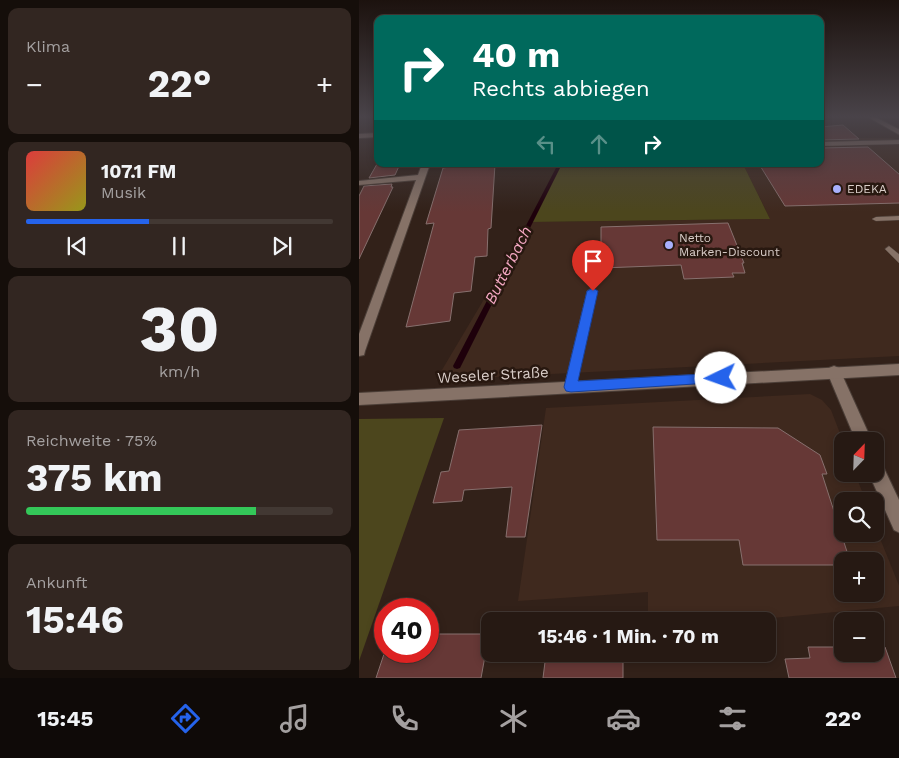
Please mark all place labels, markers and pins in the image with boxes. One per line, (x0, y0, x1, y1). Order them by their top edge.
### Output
place label: EDEKA (847, 182, 887, 196)
marker: EDEKA (831, 183, 843, 195)
place label: Netto Marken-Discount (679, 231, 780, 259)
marker: Netto Marken-Discount (663, 239, 675, 251)
pin (572, 240, 614, 291)

